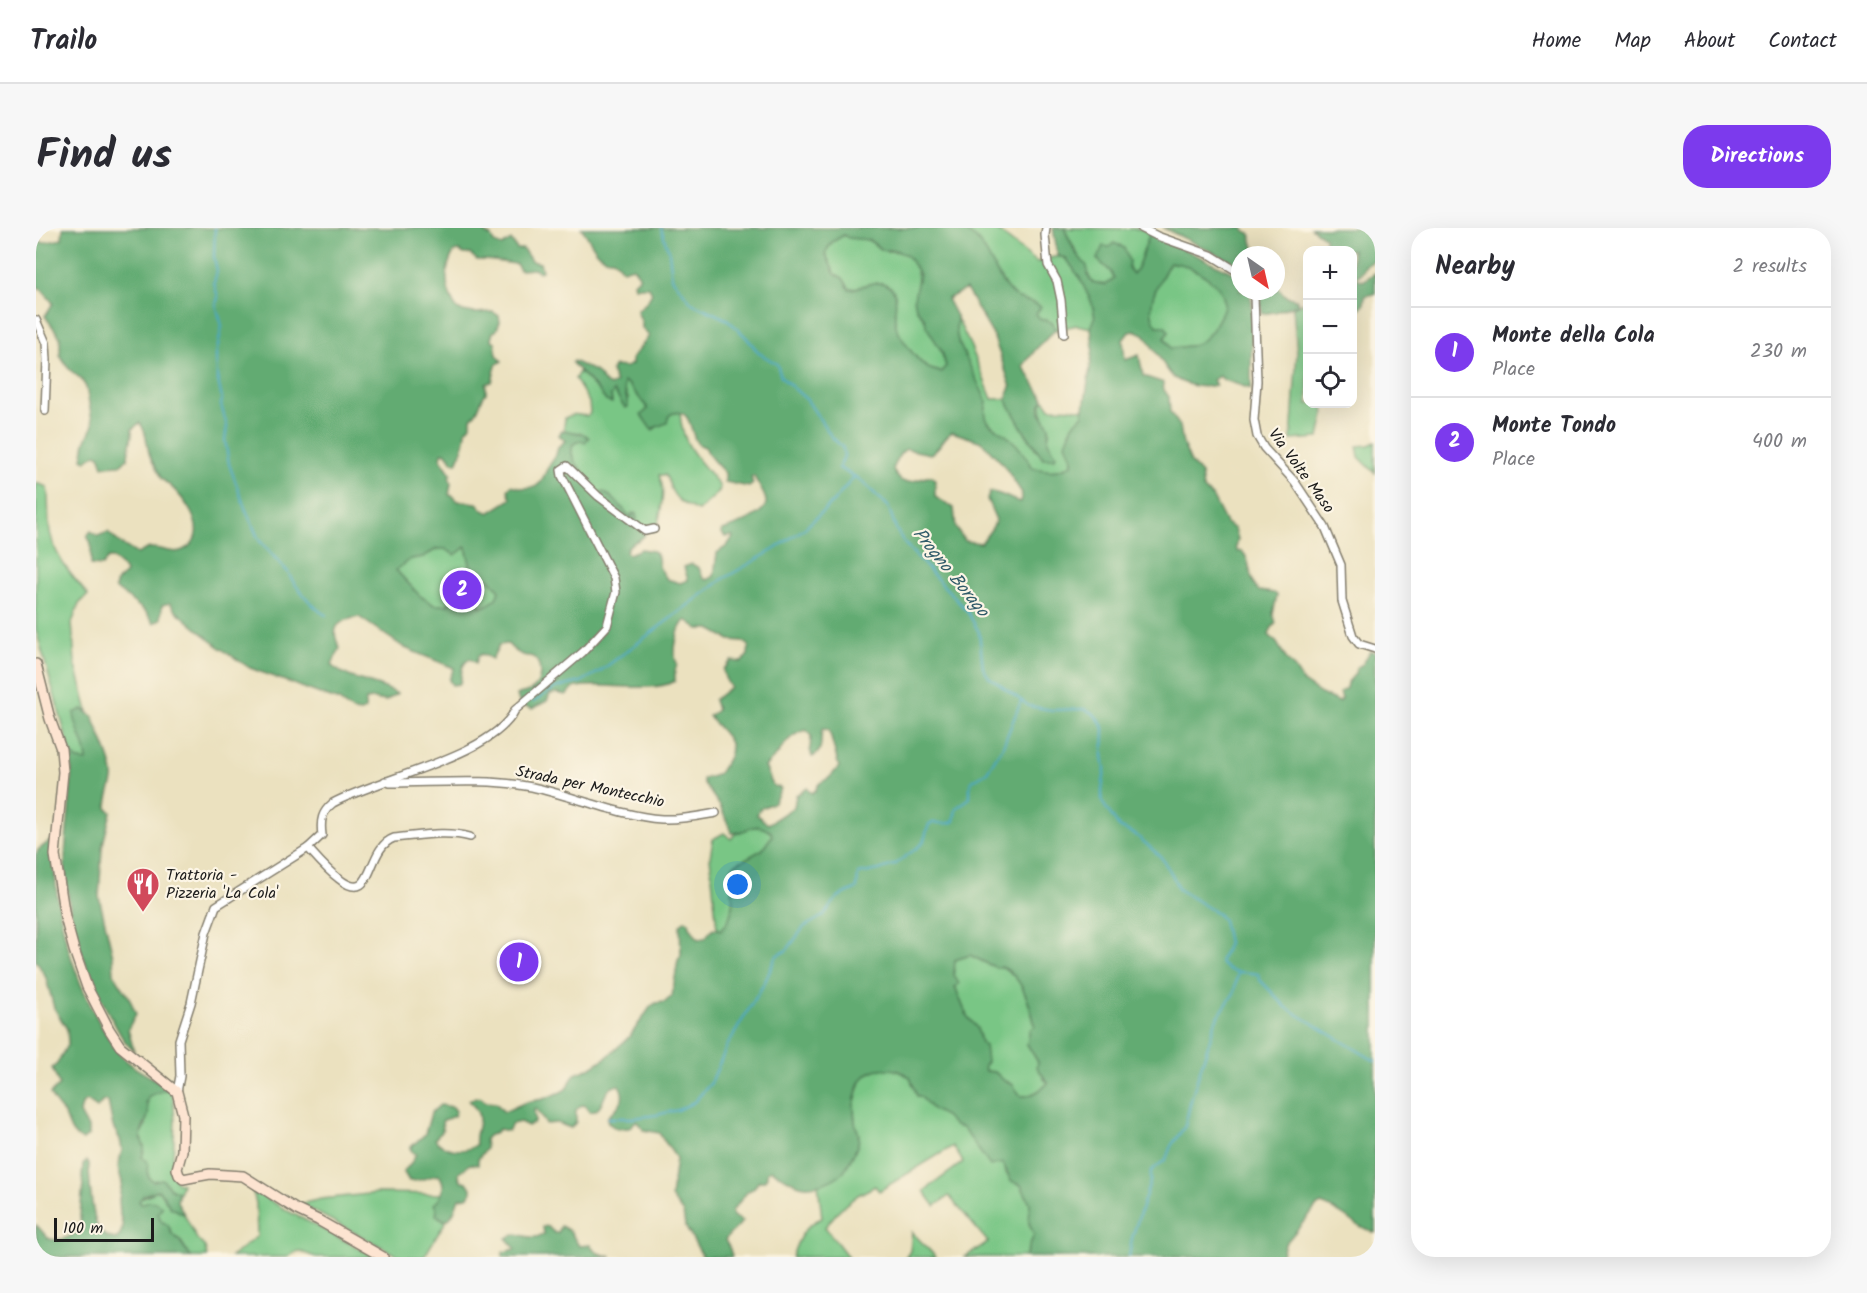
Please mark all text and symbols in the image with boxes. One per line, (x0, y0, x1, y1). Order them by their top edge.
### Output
text: Trailo (30, 19, 97, 64)
text: Home (1532, 25, 1581, 58)
text: Map (1614, 25, 1651, 58)
text: About (1684, 25, 1735, 58)
text: Contact (1768, 25, 1837, 58)
text: Find us (36, 123, 172, 190)
button: Directions (1683, 125, 1831, 188)
north arrow (1231, 246, 1285, 300)
map controls (1303, 246, 1357, 408)
button: + (1303, 246, 1357, 300)
text: Nearby (1435, 246, 1515, 288)
text: 2 results (1732, 251, 1807, 283)
button: − (1303, 300, 1357, 354)
text: Monte della Cola (1492, 319, 1655, 354)
text: 1 (1451, 336, 1458, 368)
text: 230 m (1750, 336, 1807, 368)
button: locate (1303, 354, 1357, 408)
text: Place (1492, 354, 1535, 386)
text: Monte Tondo (1492, 409, 1616, 444)
street label: Via Volte Maso (1262, 423, 1340, 519)
text: 2 (1449, 426, 1460, 458)
text: 400 m (1752, 426, 1807, 458)
text: Place (1492, 444, 1535, 476)
water label: Progno Borago (905, 522, 996, 626)
pin: 2 (442, 568, 482, 613)
street label: Strada per Montecchio (513, 759, 667, 815)
place label: Trattoria - Pizzeria 'La Cola' (166, 863, 279, 906)
restaurant icon: Trattoria - Pizzeria 'La Cola' (125, 866, 161, 913)
your location (723, 870, 752, 899)
pin: 1 (500, 940, 538, 984)
scale bar (54, 1215, 154, 1242)
text: 100 m (63, 1216, 103, 1241)

